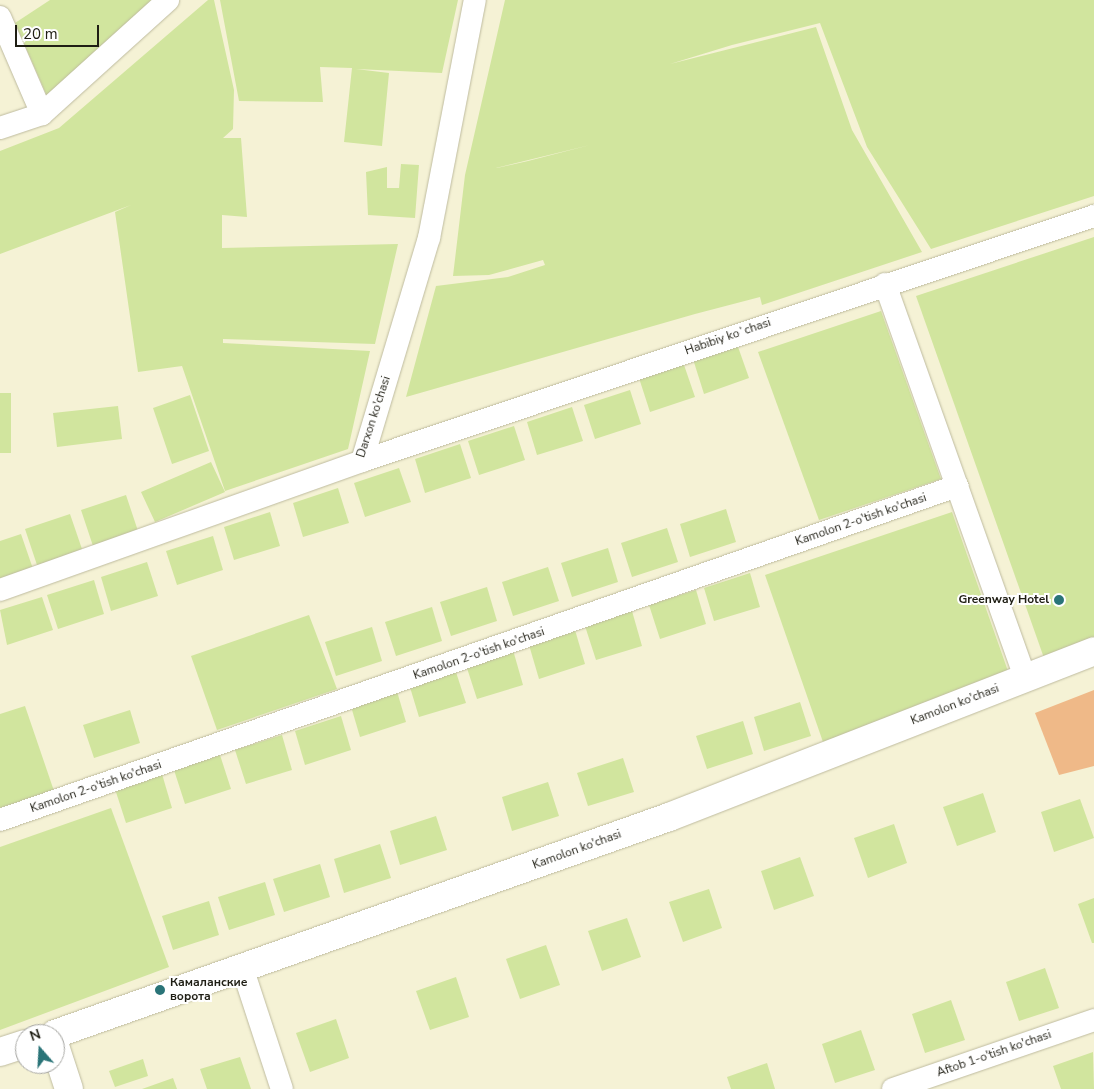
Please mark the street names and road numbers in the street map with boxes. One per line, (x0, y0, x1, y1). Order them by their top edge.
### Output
street label: Habibiy koʻchasi (683, 316, 773, 358)
street label: Darxon ko'chasi (354, 374, 394, 460)
street label: Kamolon 2-o'tish ko'chasi (794, 491, 928, 549)
street label: Kamolon 2-o'tish ko'chasi (412, 625, 546, 683)
street label: Kamolon ko'chasi (909, 682, 1001, 728)
street label: Kamolon 2-o'tish ko'chasi (29, 758, 163, 816)
street label: Kamolon ko'chasi (531, 827, 623, 873)
street label: Aftob 1-o'tish ko'chasi (935, 1028, 1053, 1080)

